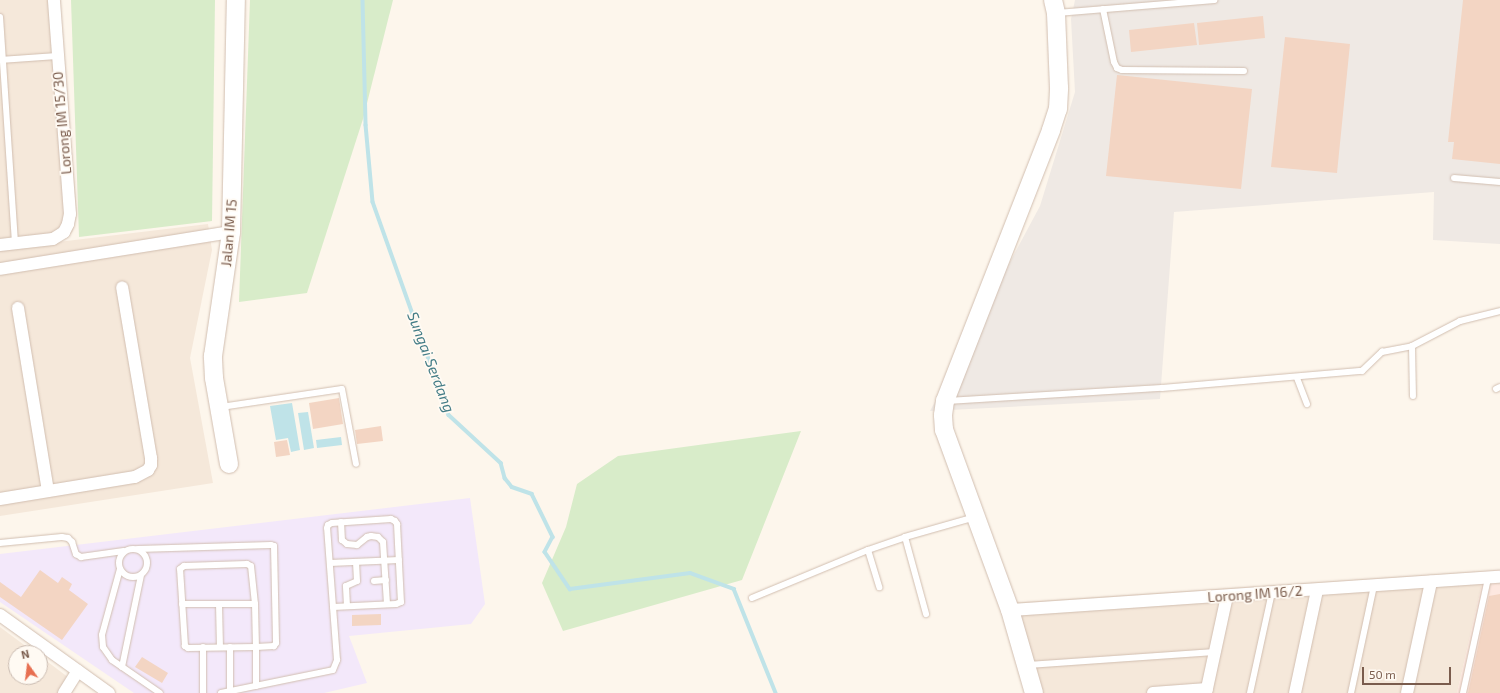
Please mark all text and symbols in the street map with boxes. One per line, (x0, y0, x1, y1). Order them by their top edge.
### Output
street label: Lorong IM 15/30 (49, 71, 75, 175)
street label: Jalan IM 15 (218, 199, 240, 267)
water label: Sungai Serdang (403, 309, 459, 415)
street label: Lorong IM 16/2 (1207, 582, 1303, 606)
north arrow (8, 645, 48, 685)
text: N (20, 647, 31, 661)
scale bar (1364, 659, 1453, 685)
text: 50 m (1369, 667, 1396, 681)

